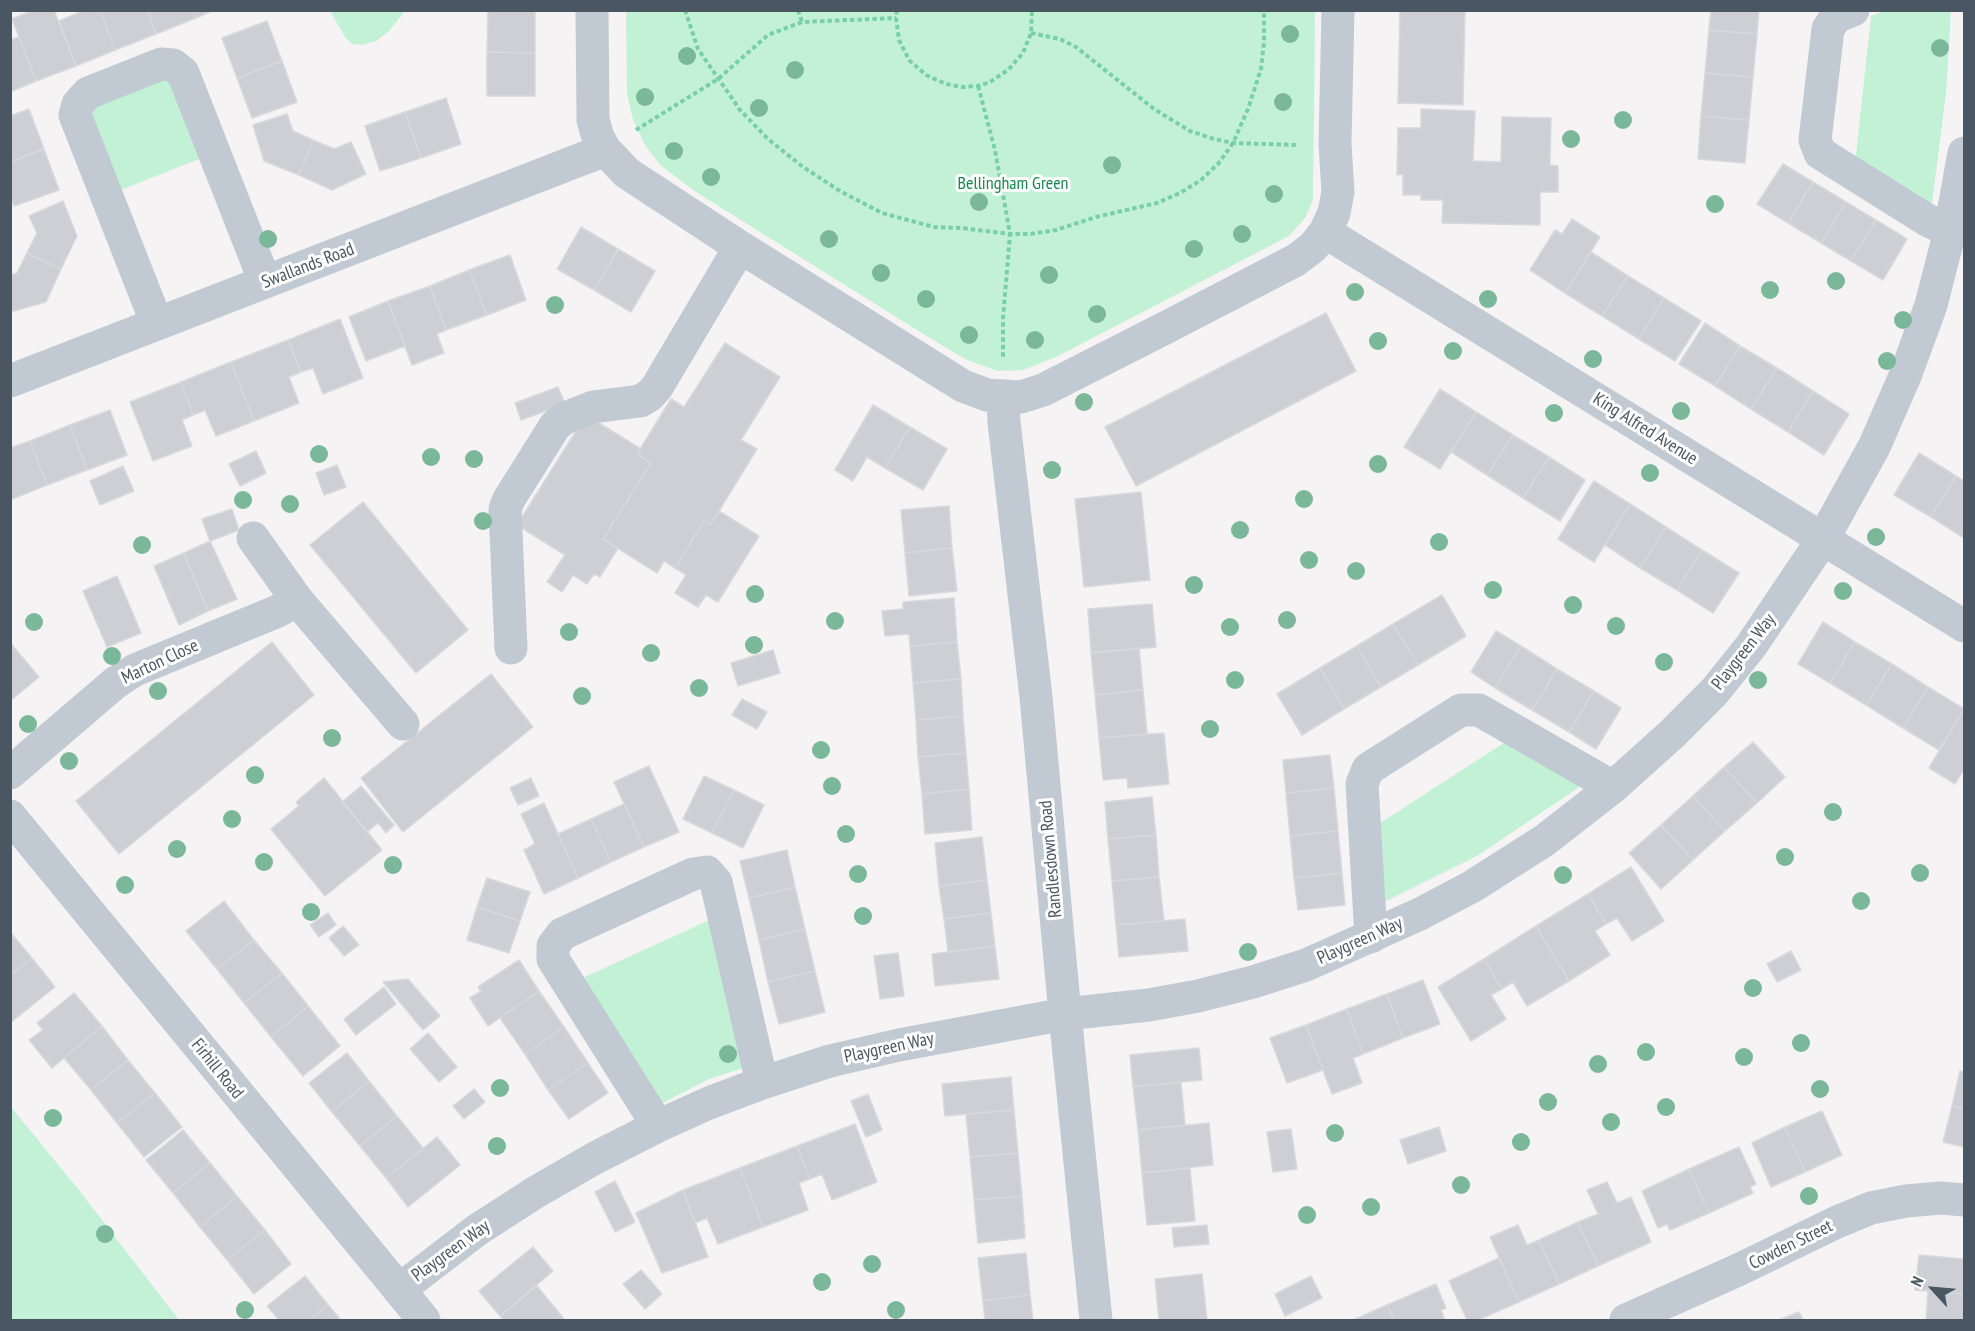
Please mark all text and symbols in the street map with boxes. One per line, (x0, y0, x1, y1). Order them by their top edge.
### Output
park label: Bellingham Green (958, 173, 1068, 195)
street label: Swallands Road (259, 238, 357, 294)
street label: King Alfred Avenue (1589, 388, 1701, 470)
street label: Playgreen Way (1708, 610, 1780, 694)
street label: Marton Close (118, 635, 202, 689)
street label: Randlesdown Road (1035, 799, 1067, 919)
street label: Playgreen Way (1314, 913, 1406, 969)
street label: Playgreen Way (842, 1028, 936, 1068)
street label: Firhill Road (186, 1035, 248, 1103)
street label: Playgreen Way (408, 1216, 494, 1286)
street label: Cowden Street (1746, 1216, 1836, 1274)
north arrow (1903, 1259, 1963, 1319)
text: N (1906, 1273, 1928, 1289)

